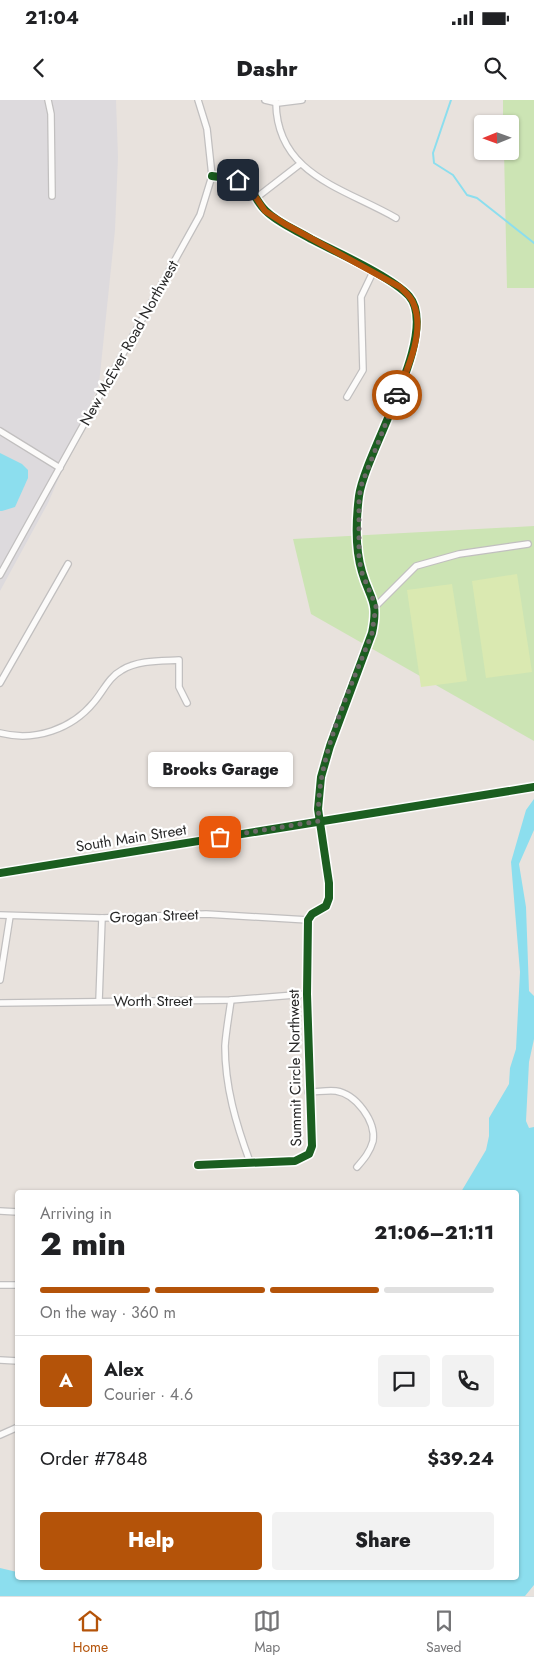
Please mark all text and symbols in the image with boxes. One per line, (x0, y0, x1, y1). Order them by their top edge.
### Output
text: 21:04 (25, 4, 79, 31)
text: Dashr (236, 52, 298, 84)
icon: back (25, 54, 53, 82)
icon: search (481, 54, 509, 82)
north arrow (474, 115, 519, 160)
map controls (474, 115, 519, 160)
pin (217, 159, 259, 201)
icon: home (224, 166, 252, 194)
street label: New McEver Road Northwest (74, 256, 184, 430)
courier (372, 370, 422, 420)
icon: car (383, 381, 411, 409)
callout: Brooks Garage (148, 752, 292, 787)
text: Brooks Garage (162, 758, 279, 781)
pin (199, 816, 241, 858)
street label: South Main Street (74, 818, 188, 858)
icon: bag (206, 823, 234, 851)
street label: Grogan Street (109, 903, 199, 929)
street label: Summit Circle Northwest (283, 989, 307, 1147)
street label: Worth Street (114, 990, 193, 1012)
text: Arriving in (40, 1202, 112, 1225)
text: 21:06–21:11 (374, 1219, 494, 1246)
text: 2 min (40, 1221, 126, 1267)
text: On the way · 360 m (40, 1301, 176, 1324)
button: chat (378, 1355, 430, 1407)
button: phone (442, 1355, 494, 1407)
text: Alex (104, 1356, 144, 1383)
text: A (59, 1367, 73, 1394)
text: Courier · 4.6 (104, 1383, 193, 1406)
text: Order #7848 (40, 1445, 148, 1472)
text: $39.24 (427, 1445, 494, 1472)
button: Help (40, 1512, 262, 1570)
button: Share (272, 1512, 494, 1570)
tab: Home (72, 1607, 108, 1657)
tab: Map (253, 1607, 281, 1657)
tab: Saved (426, 1607, 462, 1657)

